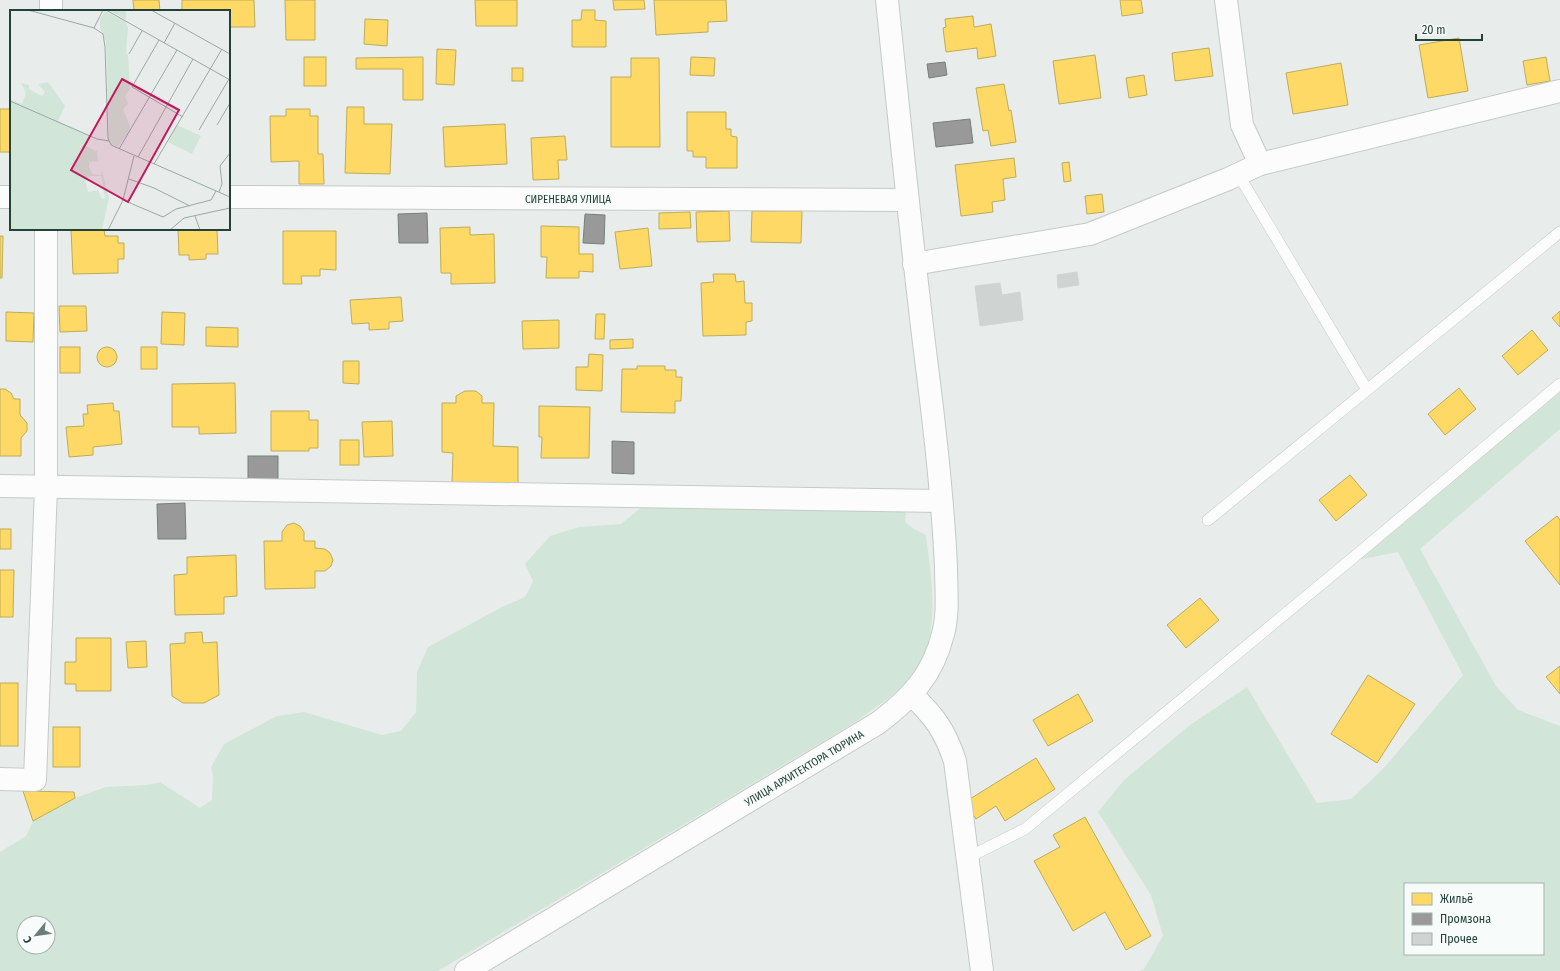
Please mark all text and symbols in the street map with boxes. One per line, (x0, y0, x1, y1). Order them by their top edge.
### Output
inset map (10, 10, 230, 230)
scale bar (1416, 16, 1482, 42)
text: 20 m (1422, 23, 1446, 37)
street label: СИРЕНЕВАЯ УЛИЦА (525, 193, 611, 206)
street label: УЛИЦА АРХИТЕКТОРА ТЮРИНА (741, 728, 866, 810)
legend (1404, 883, 1544, 955)
text: Жильё (1440, 892, 1473, 906)
text: Промзона (1440, 912, 1491, 926)
north arrow (16, 915, 56, 955)
text: Прочее (1440, 932, 1478, 946)
text: С (20, 934, 35, 945)

